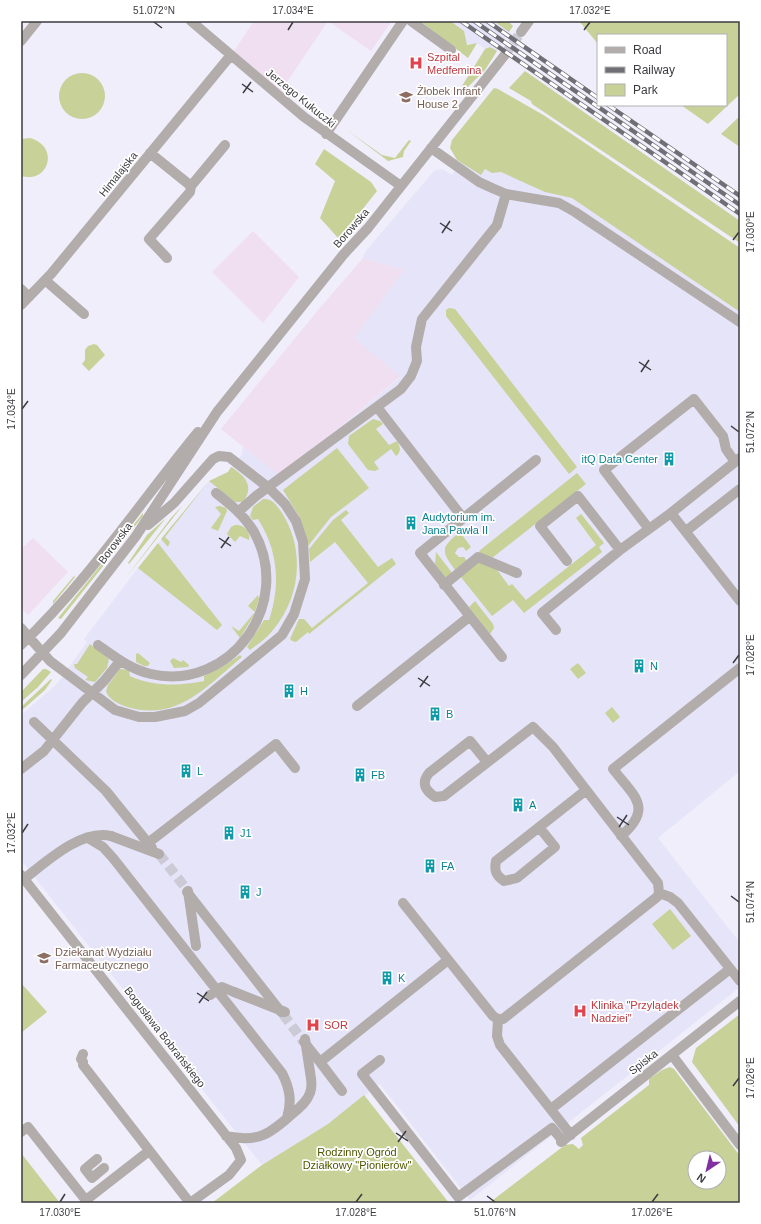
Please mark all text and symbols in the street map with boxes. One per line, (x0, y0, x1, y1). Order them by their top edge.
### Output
text: 51.072°N (133, 5, 175, 16)
text: 17.034°E (272, 5, 314, 16)
text: 17.032°E (569, 5, 611, 16)
legend (597, 34, 727, 106)
text: Road (633, 43, 662, 57)
place label: Szpital Medfemina (427, 51, 482, 76)
hospital icon: Szpital Medfemina (408, 55, 424, 71)
text: Railway (633, 63, 675, 77)
street label: Jerzego Kukuczki (264, 66, 338, 130)
text: Park (633, 83, 659, 97)
place label: Żłobek Infant House 2 (417, 85, 481, 110)
school or university icon: Żłobek Infant House 2 (398, 89, 414, 105)
street label: Himalajska (96, 149, 140, 199)
street label: Borowska (331, 205, 372, 250)
text: 17.030°E (745, 211, 756, 253)
text: 17.034°E (6, 388, 17, 430)
text: 51.072°N (745, 411, 756, 453)
building icon: itQ Data Center (661, 451, 677, 467)
place label: itQ Data Center (582, 453, 658, 465)
place label: Audytorium im. Jana Pawła II (422, 511, 495, 536)
building icon: Audytorium im. Jana Pawła II (403, 515, 419, 531)
street label: Borowska (96, 519, 135, 566)
text: 17.028°E (745, 634, 756, 676)
building icon: N (631, 658, 647, 674)
place label: N (650, 660, 658, 672)
building icon: H (281, 683, 297, 699)
place label: H (300, 685, 308, 697)
building icon: B (427, 706, 443, 722)
place label: B (446, 708, 453, 720)
building icon: L (178, 763, 194, 779)
place label: L (197, 765, 203, 777)
building icon: FB (352, 767, 368, 783)
place label: FB (371, 769, 385, 781)
building icon: A (510, 797, 526, 813)
place label: A (529, 799, 537, 811)
text: 17.032°E (6, 812, 17, 854)
building icon: J1 (221, 825, 237, 841)
place label: J1 (240, 827, 252, 839)
building icon: FA (422, 858, 438, 874)
place label: FA (441, 860, 455, 872)
text: 51.074°N (745, 881, 756, 923)
building icon: J (237, 884, 253, 900)
place label: J (256, 886, 262, 898)
place label: Dziekanat Wydziału Farmaceutycznego (55, 946, 152, 971)
school or university icon: Dziekanat Wydziału Farmaceutycznego (36, 950, 52, 966)
building icon: K (379, 970, 395, 986)
place label: K (398, 972, 406, 984)
street label: Bogusława Bobrańskiego (122, 984, 208, 1090)
place label: Klinika "Przylądek Nadziei" (591, 999, 679, 1024)
hospital icon: Klinika "Przylądek Nadziei" (572, 1003, 588, 1019)
hospital icon: SOR (305, 1017, 321, 1033)
place label: SOR (324, 1019, 348, 1031)
street label: Spiska (626, 1047, 660, 1077)
text: 17.026°E (745, 1057, 756, 1099)
park label: Rodzinny Ogród Działkowy "Pionierów" (303, 1146, 411, 1171)
north arrow (687, 1150, 727, 1190)
text: N (695, 1171, 708, 1185)
text: 17.030°E (39, 1207, 81, 1218)
text: 17.028°E (335, 1207, 377, 1218)
text: 51.076°N (474, 1207, 516, 1218)
text: 17.026°E (631, 1207, 673, 1218)

